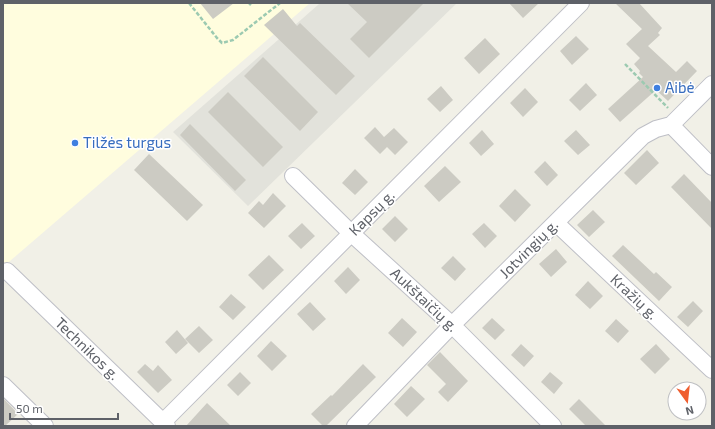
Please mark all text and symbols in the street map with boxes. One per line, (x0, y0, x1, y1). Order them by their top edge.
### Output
place label: Aibė (665, 78, 695, 96)
marker: Aibė (652, 83, 662, 93)
place label: Tilžės turgus (83, 133, 171, 151)
marker: Tilžės turgus (70, 138, 80, 148)
street label: Kapsų g. (345, 186, 398, 239)
street label: Jotvingių g. (495, 215, 561, 281)
street label: Aukštaičių g. (387, 264, 462, 335)
street label: Kražių g. (607, 270, 662, 323)
street label: Technikos g. (52, 313, 124, 383)
north arrow (667, 381, 707, 421)
scale bar (10, 395, 118, 421)
text: 50 m (16, 401, 43, 415)
text: N (684, 404, 695, 418)

